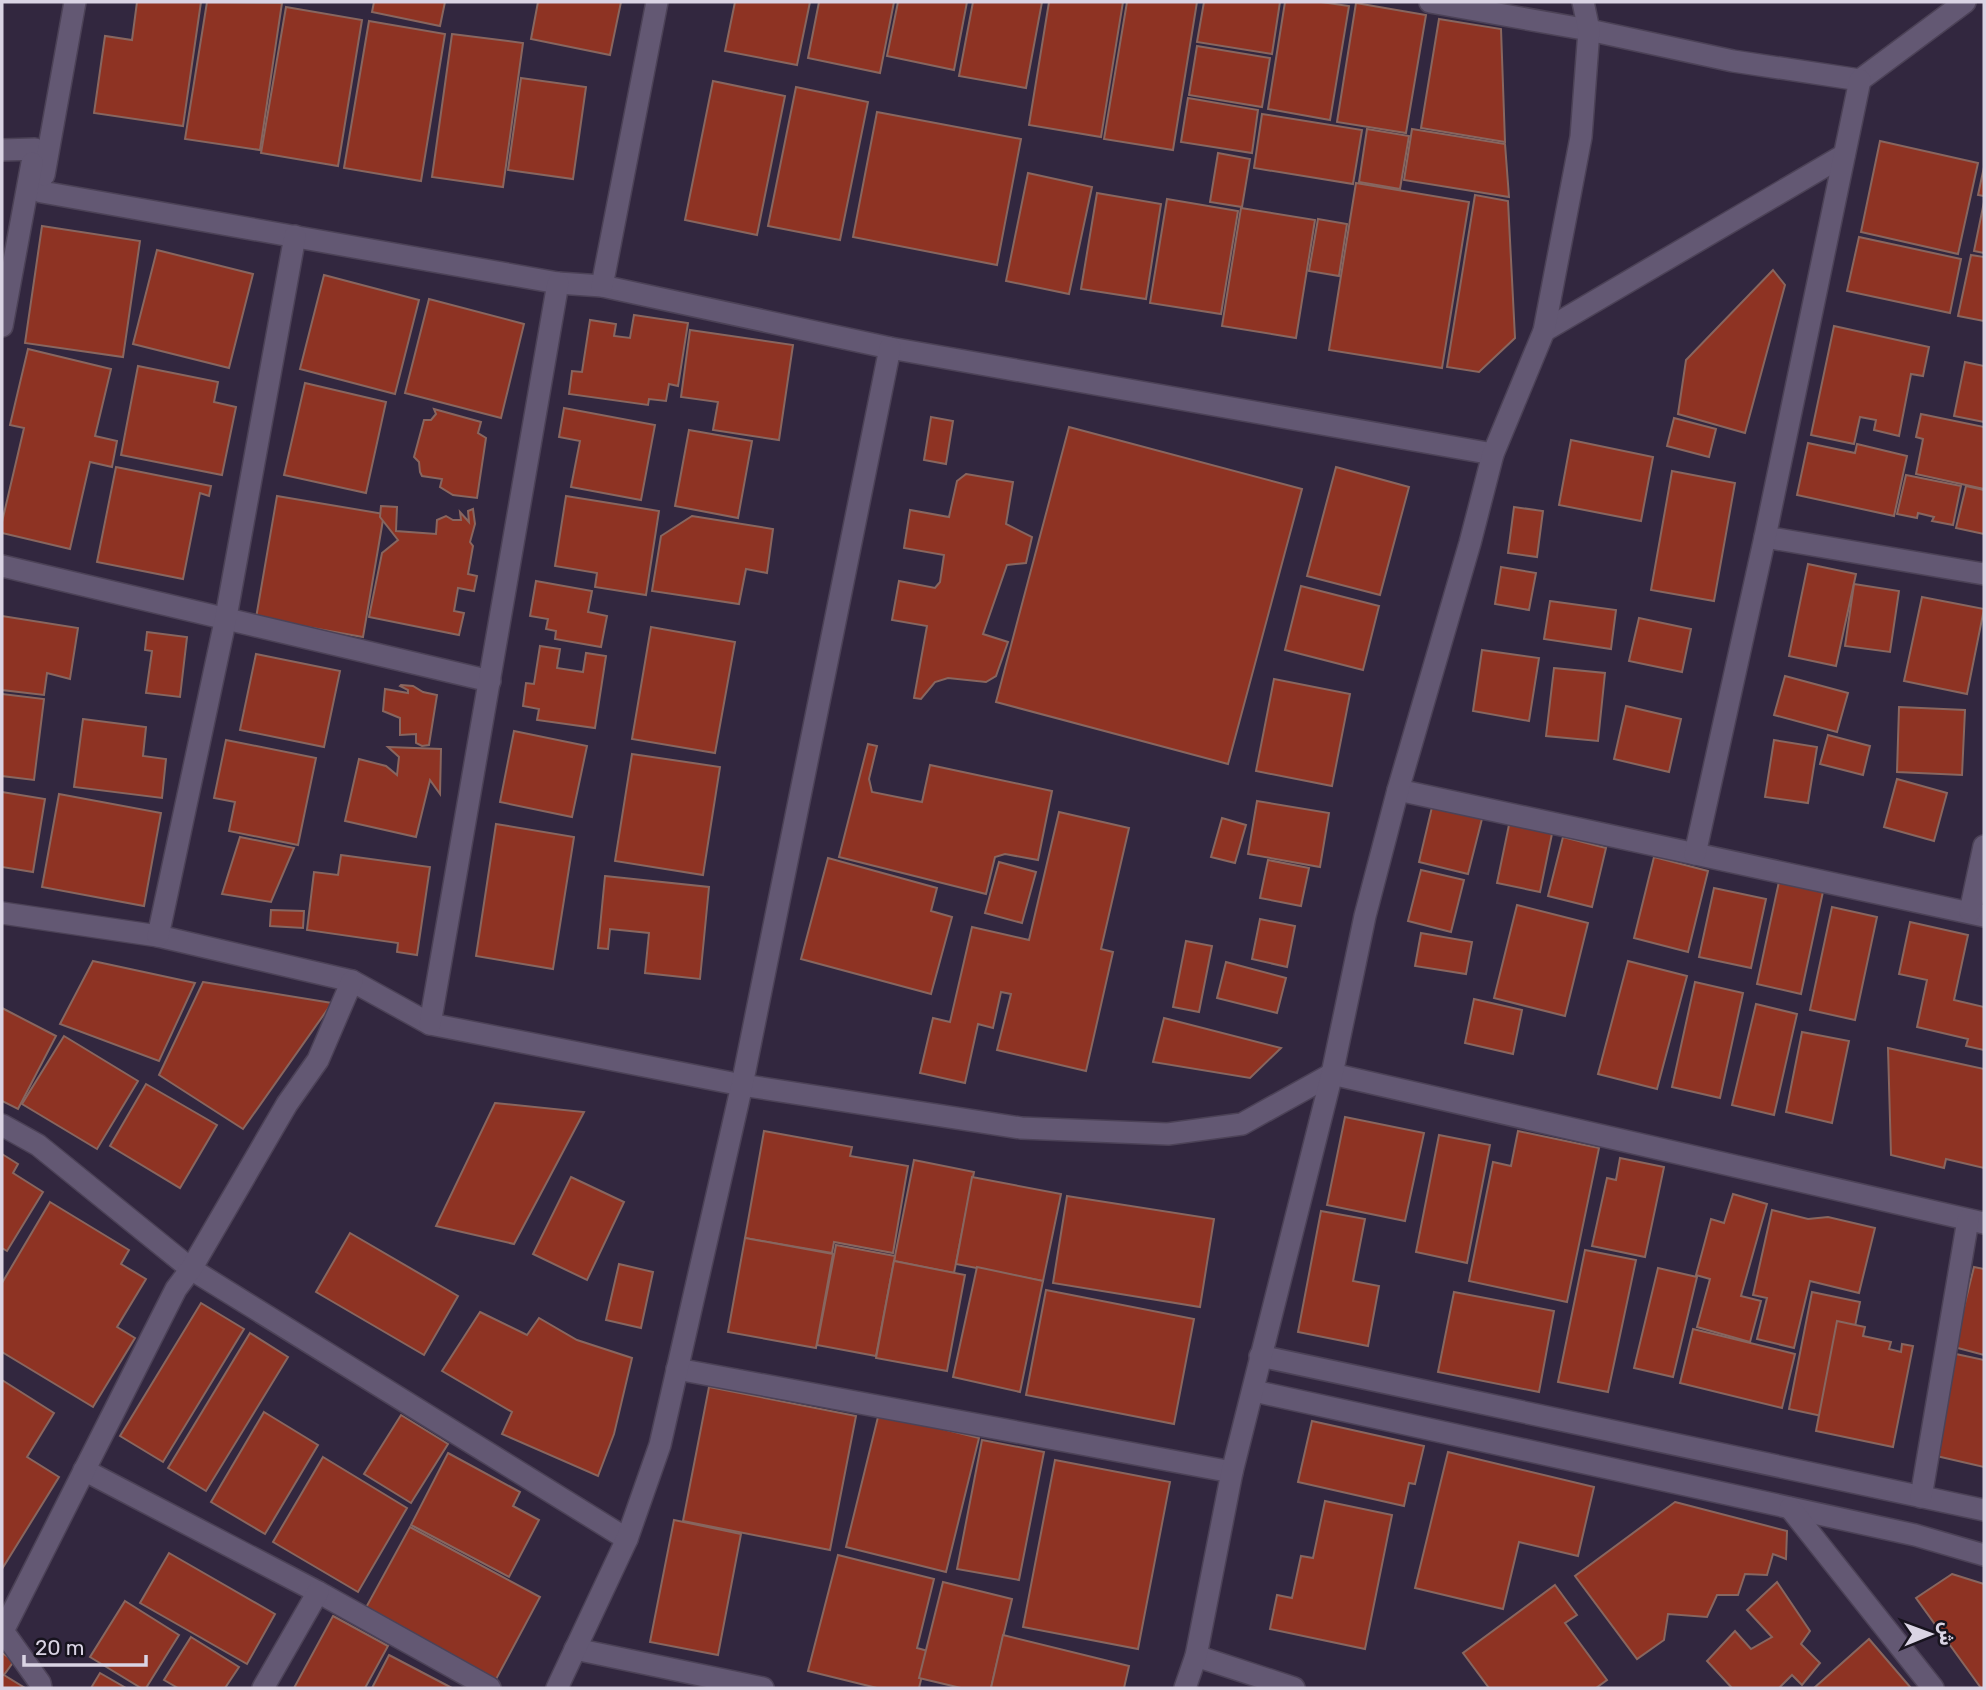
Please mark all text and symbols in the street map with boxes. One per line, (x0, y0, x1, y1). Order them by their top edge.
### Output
north arrow (1895, 1599, 1965, 1669)
text: ش (1935, 1621, 1958, 1646)
scale bar (24, 1624, 147, 1668)
text: 20 m (35, 1635, 84, 1660)

